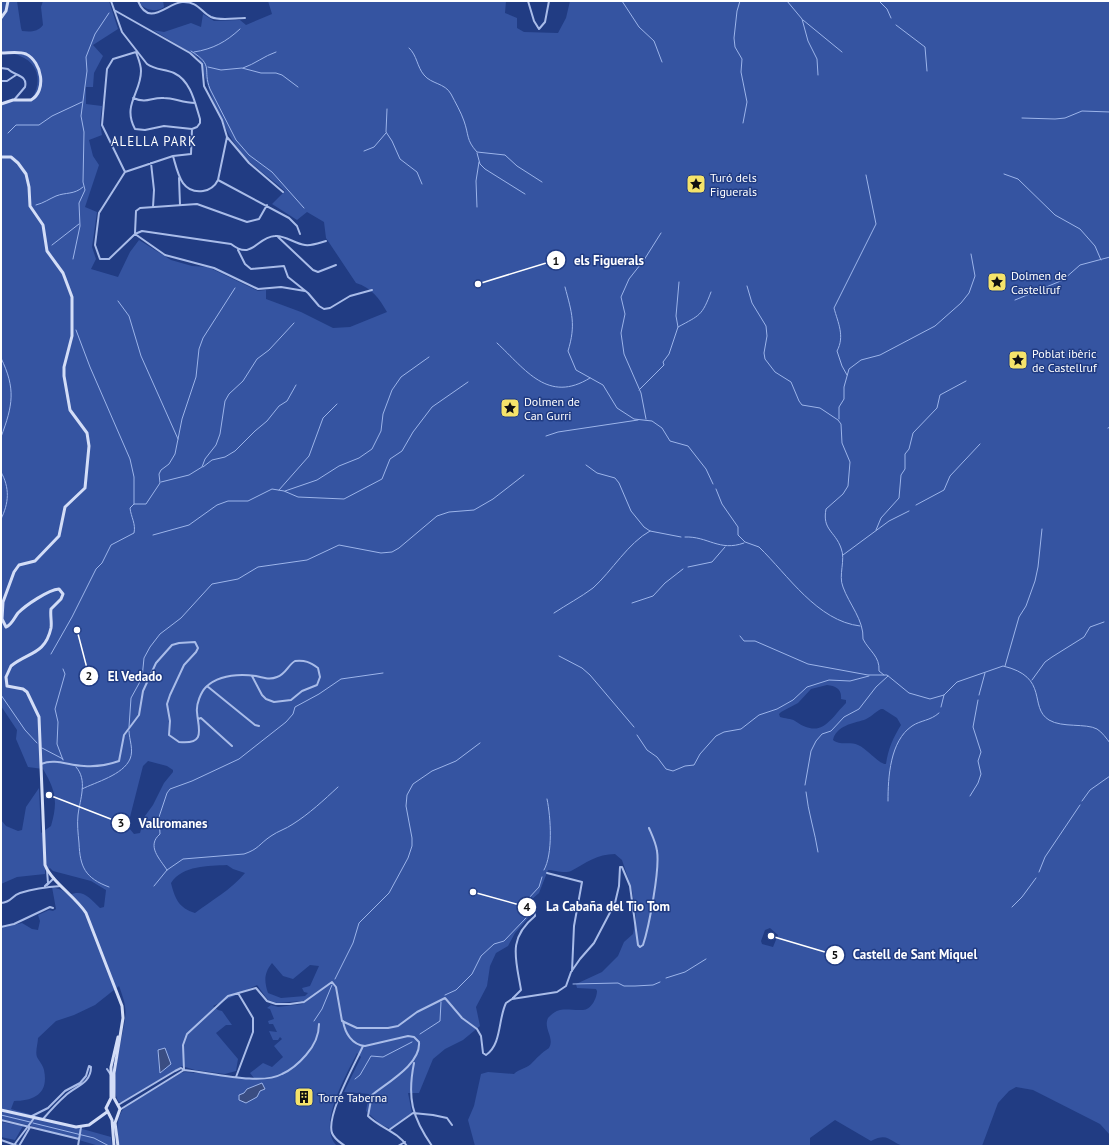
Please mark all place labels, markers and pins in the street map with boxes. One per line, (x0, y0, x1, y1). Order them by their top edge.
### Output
place label: Turó dels Figuerals (710, 170, 757, 199)
place icon: Turó dels Figuerals (685, 173, 707, 195)
callout: els Figuerals (546, 248, 652, 273)
place label: Dolmen de Castellruf (1011, 268, 1067, 297)
place icon: Dolmen de Castellruf (986, 271, 1008, 293)
place label: Poblat ibèric de Castellruf (1032, 346, 1098, 375)
place icon: Poblat ibèric de Castellruf (1007, 349, 1029, 371)
place label: Dolmen de Can Gurri (524, 394, 580, 423)
place icon: Dolmen de Can Gurri (499, 397, 521, 419)
callout: El Vedado (79, 663, 170, 688)
callout: Vallromanes (111, 811, 215, 836)
callout: La Cabaña del Tio Tom (517, 894, 678, 919)
callout: Castell de Sant Miquel (825, 942, 985, 967)
building icon: Torre Taberna (293, 1086, 315, 1108)
place label: Torre Taberna (318, 1090, 387, 1105)

